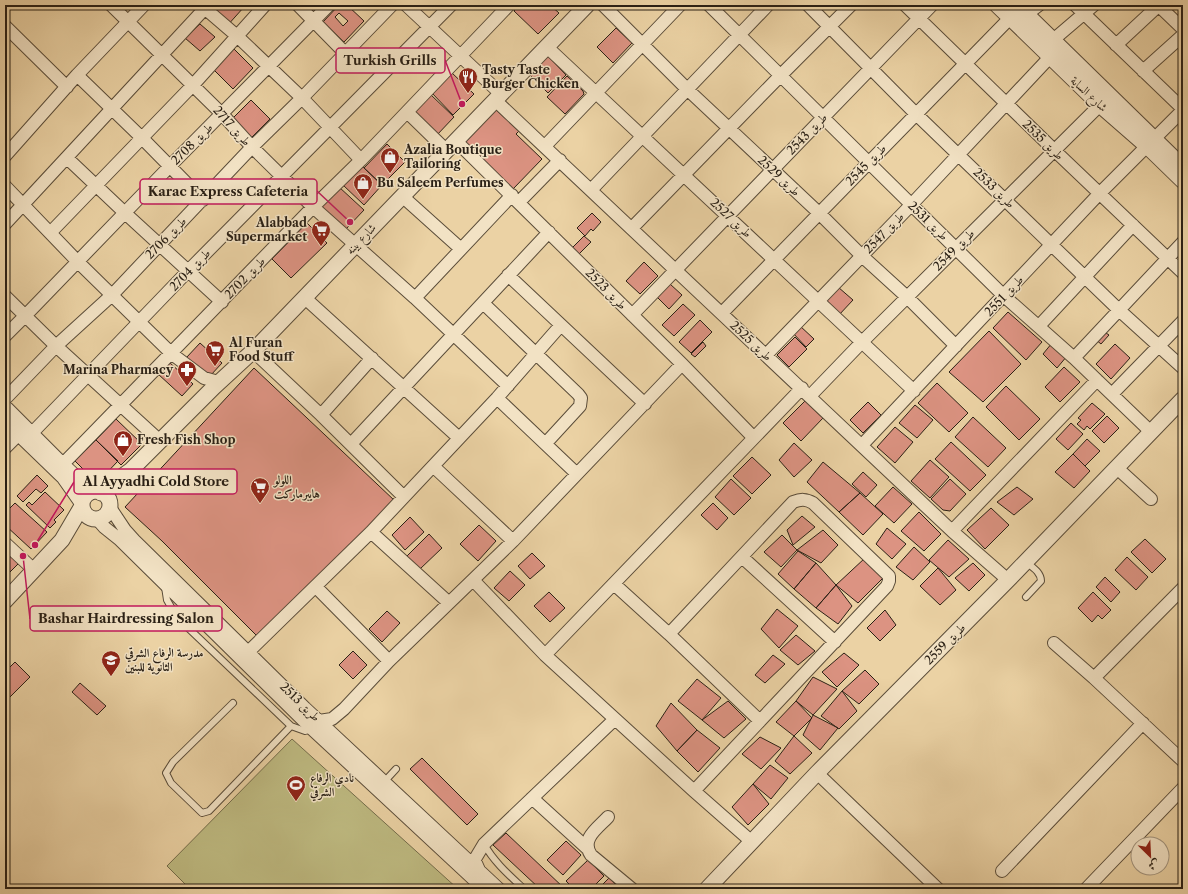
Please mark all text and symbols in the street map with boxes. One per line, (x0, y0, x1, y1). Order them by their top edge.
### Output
callout: Turkish Grills (336, 48, 445, 73)
text: Turkish Grills (343, 52, 437, 68)
place label: Tasty Taste Burger Chicken (482, 62, 580, 91)
restaurant icon: Tasty Taste Burger Chicken (457, 66, 479, 94)
street label: شارع الساية (1065, 73, 1111, 118)
street label: طريق 2717 (209, 103, 255, 149)
street label: طريق 2543 (783, 110, 831, 158)
street label: طريق 2535 (1019, 116, 1067, 164)
street label: طريق 2708 (168, 120, 216, 168)
street label: طريق 2545 (842, 141, 890, 189)
place label: Azalia Boutique Tailoring (403, 142, 502, 171)
shop icon: Azalia Boutique Tailoring (379, 146, 401, 174)
street label: طريق 2529 (754, 152, 804, 200)
street label: طريق 2533 (970, 164, 1018, 212)
shop icon: Bu Saleem Perfumes (352, 172, 374, 200)
place label: Bu Saleem Perfumes (377, 175, 504, 190)
callout: Karac Express Cafeteria (140, 179, 317, 204)
text: Karac Express Cafeteria (148, 183, 309, 199)
street label: طريق 2527 (707, 195, 755, 242)
street label: طريق 2531 (904, 198, 952, 244)
street label: طريق 2547 (860, 209, 908, 257)
street label: طريق 2706 (142, 213, 190, 262)
place label: Alabbad Supermarket (226, 215, 307, 244)
supermarket icon: Alabbad Supermarket (310, 219, 332, 247)
street label: شارع بينه (342, 220, 382, 260)
street label: طريق 2549 (930, 226, 978, 274)
street label: طريق 2704 (166, 245, 214, 294)
street label: طريق 2702 (221, 253, 269, 302)
street label: طريق 2523 (582, 265, 630, 313)
street label: طريق 2551 (981, 272, 1027, 320)
street label: طريق 2525 (727, 317, 776, 365)
place label: Al Furan Food Stuff (228, 335, 294, 364)
supermarket icon: Al Furan Food Stuff (204, 339, 226, 367)
pharmacy icon: Marina Pharmacy (176, 359, 198, 387)
place label: Marina Pharmacy (63, 362, 174, 377)
shop icon: Fresh Fish Shop (112, 429, 134, 457)
place label: Fresh Fish Shop (137, 432, 236, 447)
callout: Al Ayyadhi Cold Store (74, 469, 237, 494)
place label: اللولو هايبرماركت (272, 472, 320, 502)
text: Al Ayyadhi Cold Store (82, 473, 229, 489)
supermarket icon: اللولو هايبرماركت (249, 476, 271, 504)
callout: Bashar Hairdressing Salon (30, 606, 222, 631)
text: Bashar Hairdressing Salon (38, 610, 214, 626)
street label: طريق 2559 (921, 620, 969, 668)
place label: مدرسة الرفاع الشرقي الثانوية للبنين (124, 645, 204, 675)
school or university icon: مدرسة الرفاع الشرقي الثانوية للبنين (100, 649, 122, 677)
street label: طريق 2513 (276, 679, 324, 725)
place label: نادي الرفاع الشرقي (309, 770, 354, 802)
sports icon: نادي الرفاع الشرقي (285, 774, 307, 802)
north arrow (1130, 836, 1170, 876)
text: ش (1146, 857, 1162, 874)

